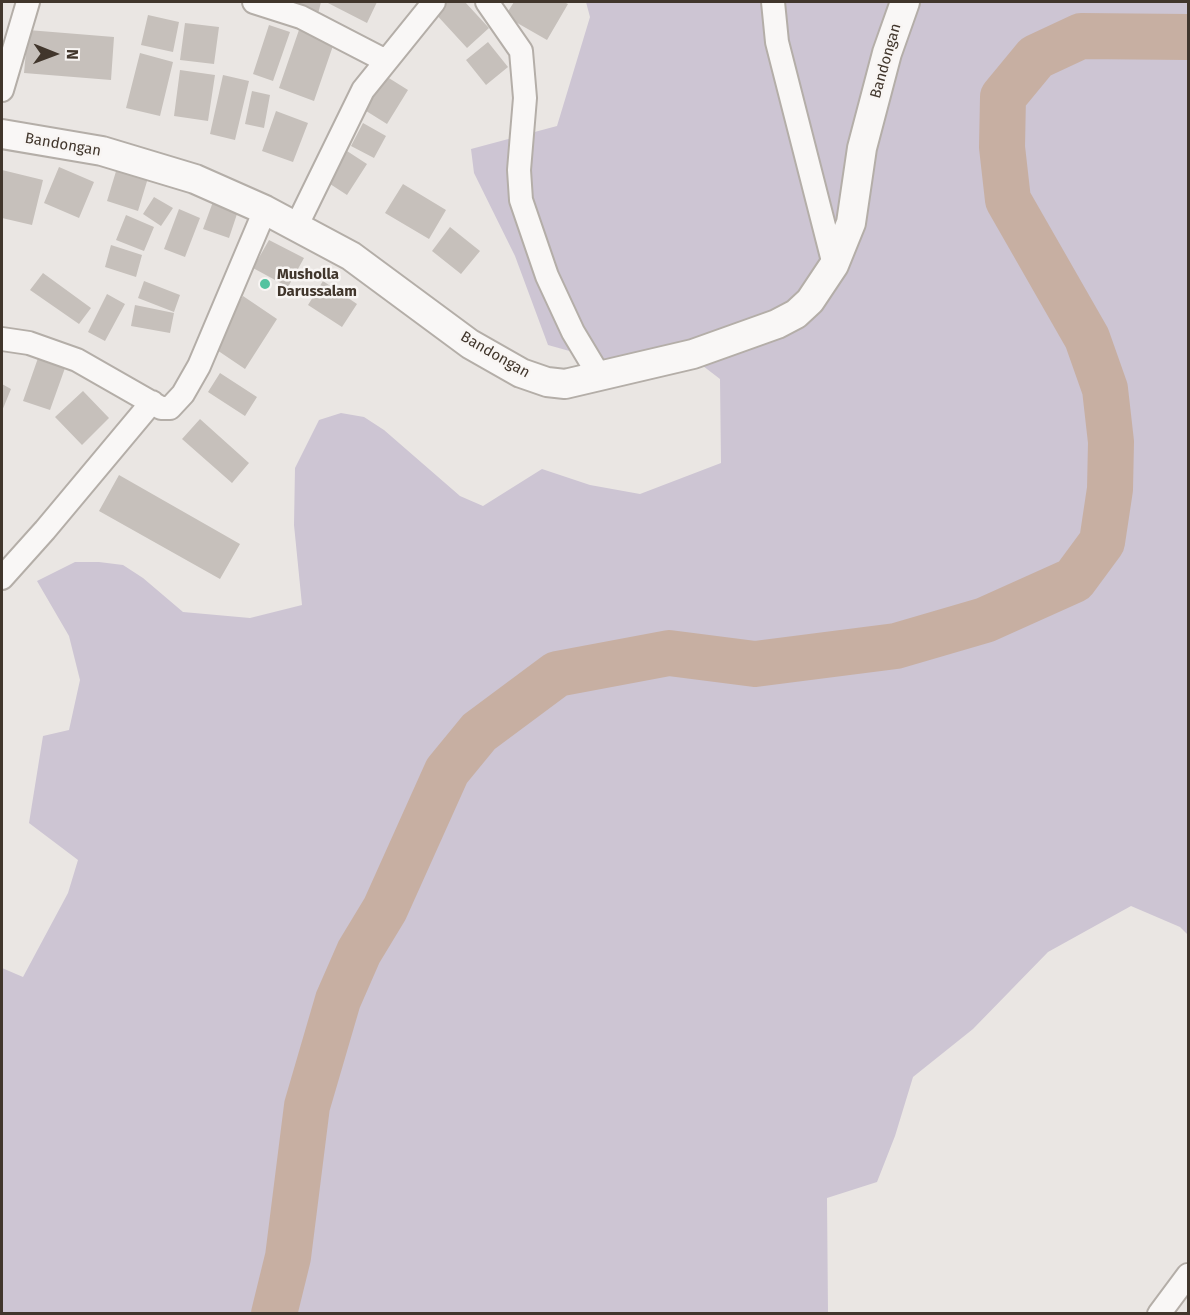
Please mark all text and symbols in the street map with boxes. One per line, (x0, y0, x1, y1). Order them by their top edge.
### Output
street label: Bandongan (867, 21, 905, 101)
north arrow (24, 24, 84, 84)
text: N (63, 49, 82, 60)
street label: Bandongan (23, 129, 103, 161)
place label: Musholla Darussalam (277, 266, 357, 301)
marker: Musholla Darussalam (258, 277, 272, 291)
street label: Bandongan (457, 328, 533, 382)

